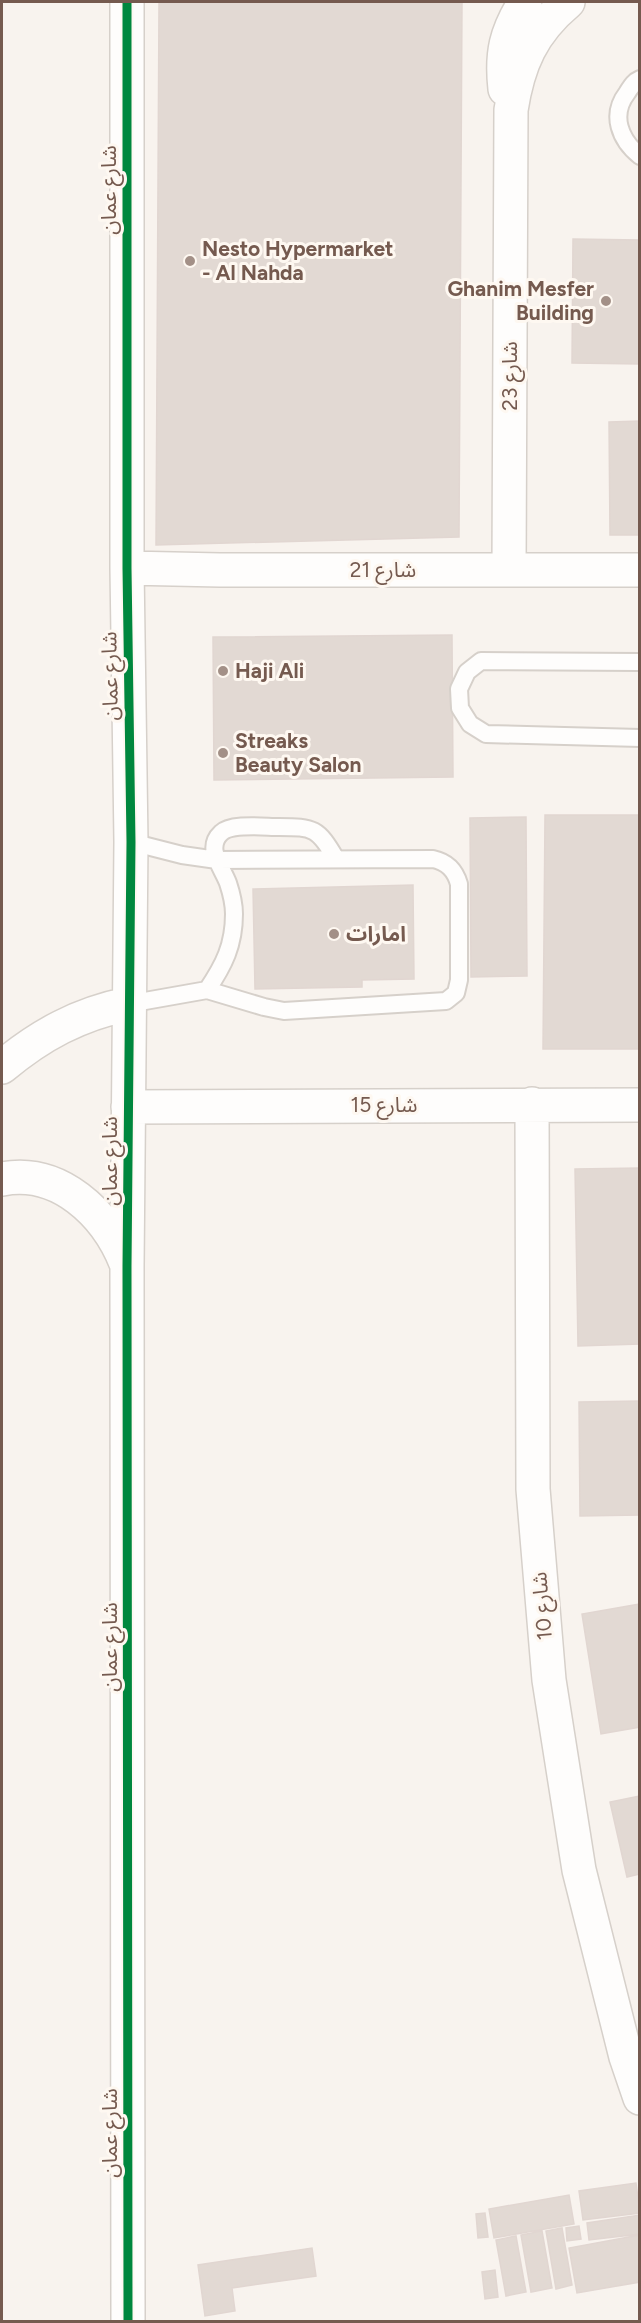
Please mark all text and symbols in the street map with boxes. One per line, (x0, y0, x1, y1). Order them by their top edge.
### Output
street label: شارع عمان (96, 145, 124, 235)
place label: Nesto Hypermarket - Al Nahda (202, 236, 393, 285)
marker: Nesto Hypermarket - Al Nahda (183, 254, 197, 268)
place label: Ghanim Mesfer Building (447, 276, 594, 325)
marker: Ghanim Mesfer Building (599, 294, 613, 308)
street label: شارع 23 (497, 341, 525, 411)
street label: شارع 21 (350, 557, 416, 585)
street label: شارع عمان (96, 631, 126, 721)
place label: Haji Ali (235, 658, 304, 683)
marker: Haji Ali (216, 664, 230, 678)
place label: Streaks Beauty Salon (235, 728, 361, 777)
marker: Streaks Beauty Salon (216, 746, 230, 760)
place label: امارات (346, 921, 406, 946)
marker: امارات (327, 927, 341, 941)
street label: شارع 15 (351, 1092, 417, 1120)
street label: شارع عمان (97, 1116, 125, 1206)
street label: شارع 10 (526, 1571, 560, 1641)
street label: شارع عمان (97, 1602, 125, 1692)
street label: شارع عمان (97, 2088, 125, 2178)

